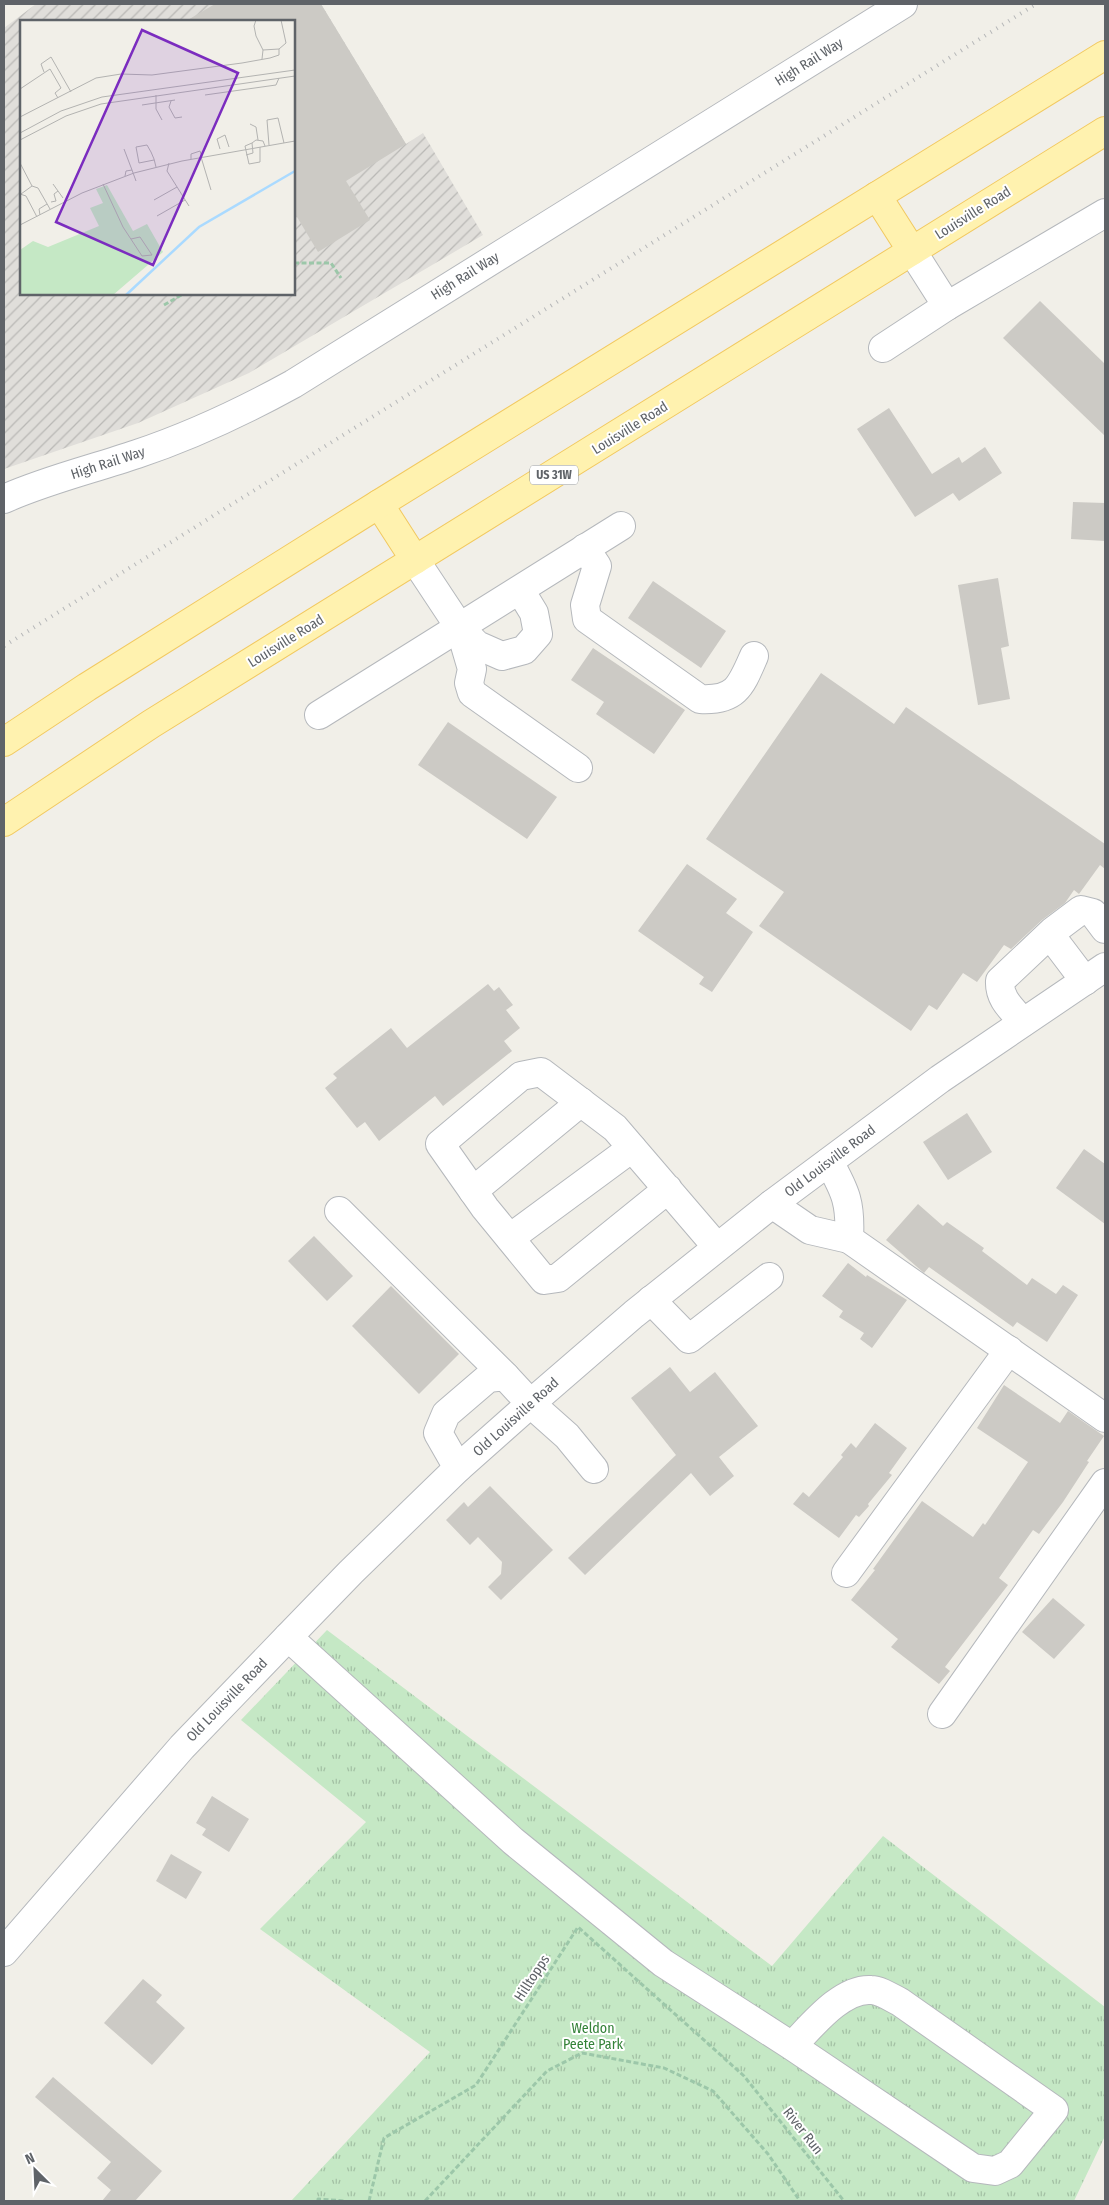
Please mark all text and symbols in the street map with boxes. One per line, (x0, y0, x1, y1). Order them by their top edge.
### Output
inset map (20, 20, 295, 295)
street label: High Rail Way (772, 34, 847, 90)
street label: Louisville Road (932, 183, 1014, 243)
street label: High Rail Way (428, 248, 503, 304)
street label: Louisville Road (589, 398, 671, 458)
street label: High Rail Way (69, 443, 148, 483)
road number: US 31W (530, 466, 578, 484)
street label: Louisville Road (245, 611, 327, 671)
street label: Old Louisville Road (781, 1121, 879, 1201)
street label: Old Louisville Road (470, 1374, 562, 1460)
street label: Old Louisville Road (183, 1655, 271, 1745)
street label: Hilltopps (511, 1952, 553, 2004)
park label: Weldon Peete Park (563, 2020, 624, 2053)
street label: River Run (779, 2104, 827, 2158)
north arrow (10, 2145, 60, 2195)
text: N (23, 2149, 37, 2168)

